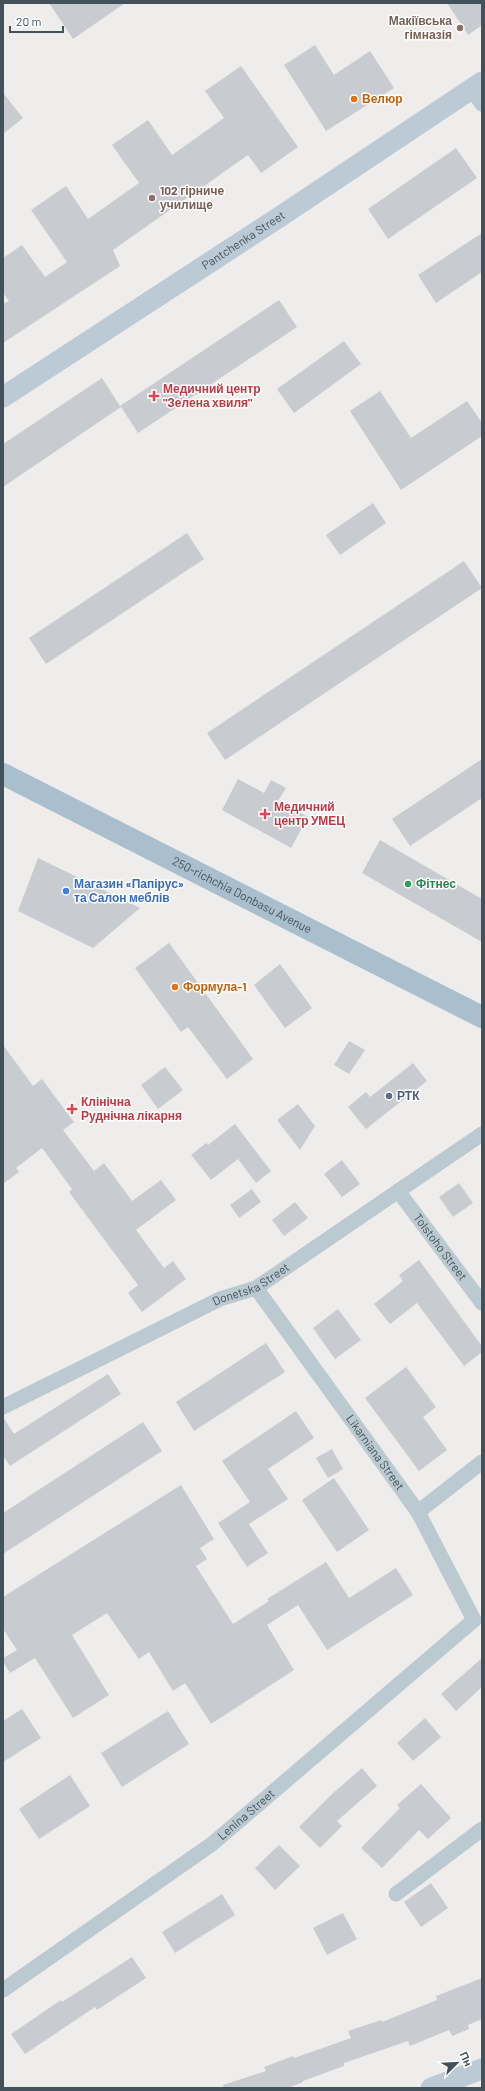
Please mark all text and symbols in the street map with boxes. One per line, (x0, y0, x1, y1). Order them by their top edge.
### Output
scale bar (10, 8, 63, 34)
place label: Макіївська гімназія (389, 13, 452, 41)
text: 20 m (16, 14, 42, 28)
marker: Макіївська гімназія (455, 23, 465, 33)
place label: Велюр (362, 91, 403, 106)
marker: Велюр (349, 94, 359, 104)
place label: 102 гірниче училище (160, 183, 224, 212)
marker: 102 гірниче училище (147, 193, 157, 203)
street label: Pantchenka Street (199, 207, 287, 272)
place label: Медичний центр "Зелена хвиля" (163, 381, 261, 409)
marker: Медичний центр "Зелена хвиля" (148, 390, 160, 402)
place label: Медичний центр УМЕЦ (274, 799, 345, 828)
marker: Медичний центр УМЕЦ (259, 808, 271, 820)
street label: 250-richchia Donbasu Avenue (170, 853, 315, 936)
place label: Магазин «Папірус» та Салон меблів (74, 876, 184, 904)
place label: Фітнес (416, 876, 456, 890)
marker: Фітнес (403, 879, 413, 889)
marker: Магазин «Папірус» та Салон меблів (61, 886, 71, 896)
place label: Формула-1 (183, 979, 246, 994)
marker: Формула-1 (170, 982, 180, 992)
place label: РТК (397, 1088, 420, 1102)
marker: РТК (384, 1091, 394, 1101)
place label: Клінічна Руднічна лікарня (81, 1094, 182, 1123)
marker: Клінічна Руднічна лікарня (66, 1103, 78, 1115)
street label: Tolstoho Street (411, 1210, 470, 1283)
street label: Donetska Street (210, 1259, 292, 1308)
street label: Likarniana Street (344, 1411, 408, 1492)
street label: Lenina Street (214, 1786, 277, 1842)
north arrow (437, 2043, 477, 2083)
text: Пн (458, 2049, 475, 2068)

